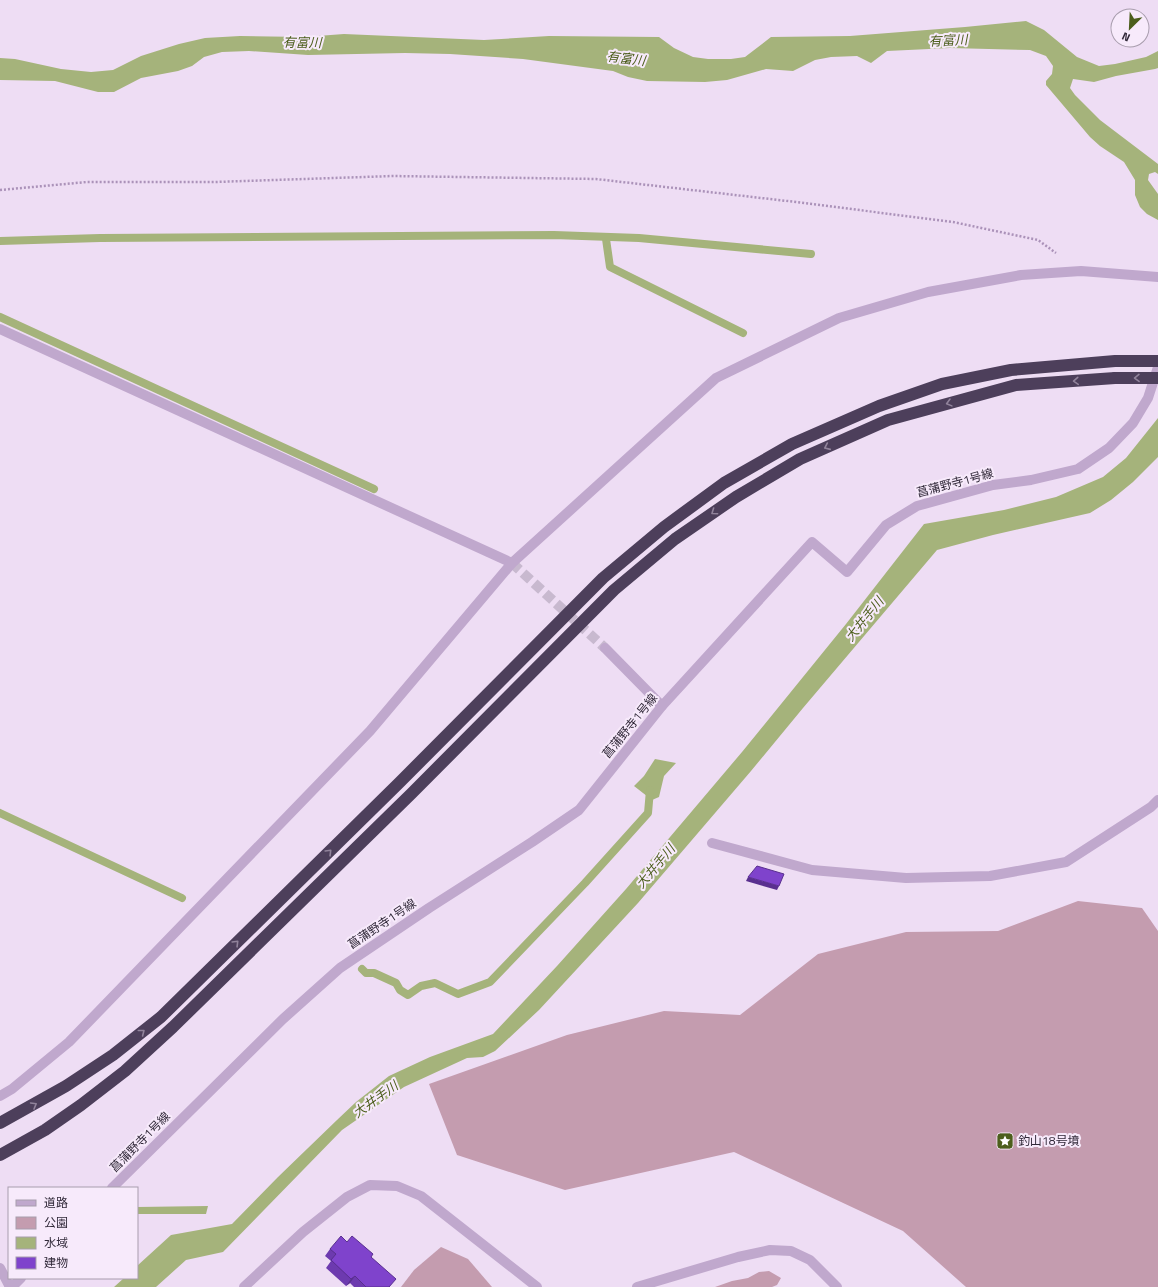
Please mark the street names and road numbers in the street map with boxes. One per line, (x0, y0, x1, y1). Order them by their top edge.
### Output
street label: 菖蒲野寺1号線 (914, 463, 995, 502)
street label: 菖蒲野寺1号線 (597, 689, 662, 762)
street label: 菖蒲野寺1号線 (344, 894, 420, 953)
street label: 菖蒲野寺1号線 (105, 1107, 174, 1176)

